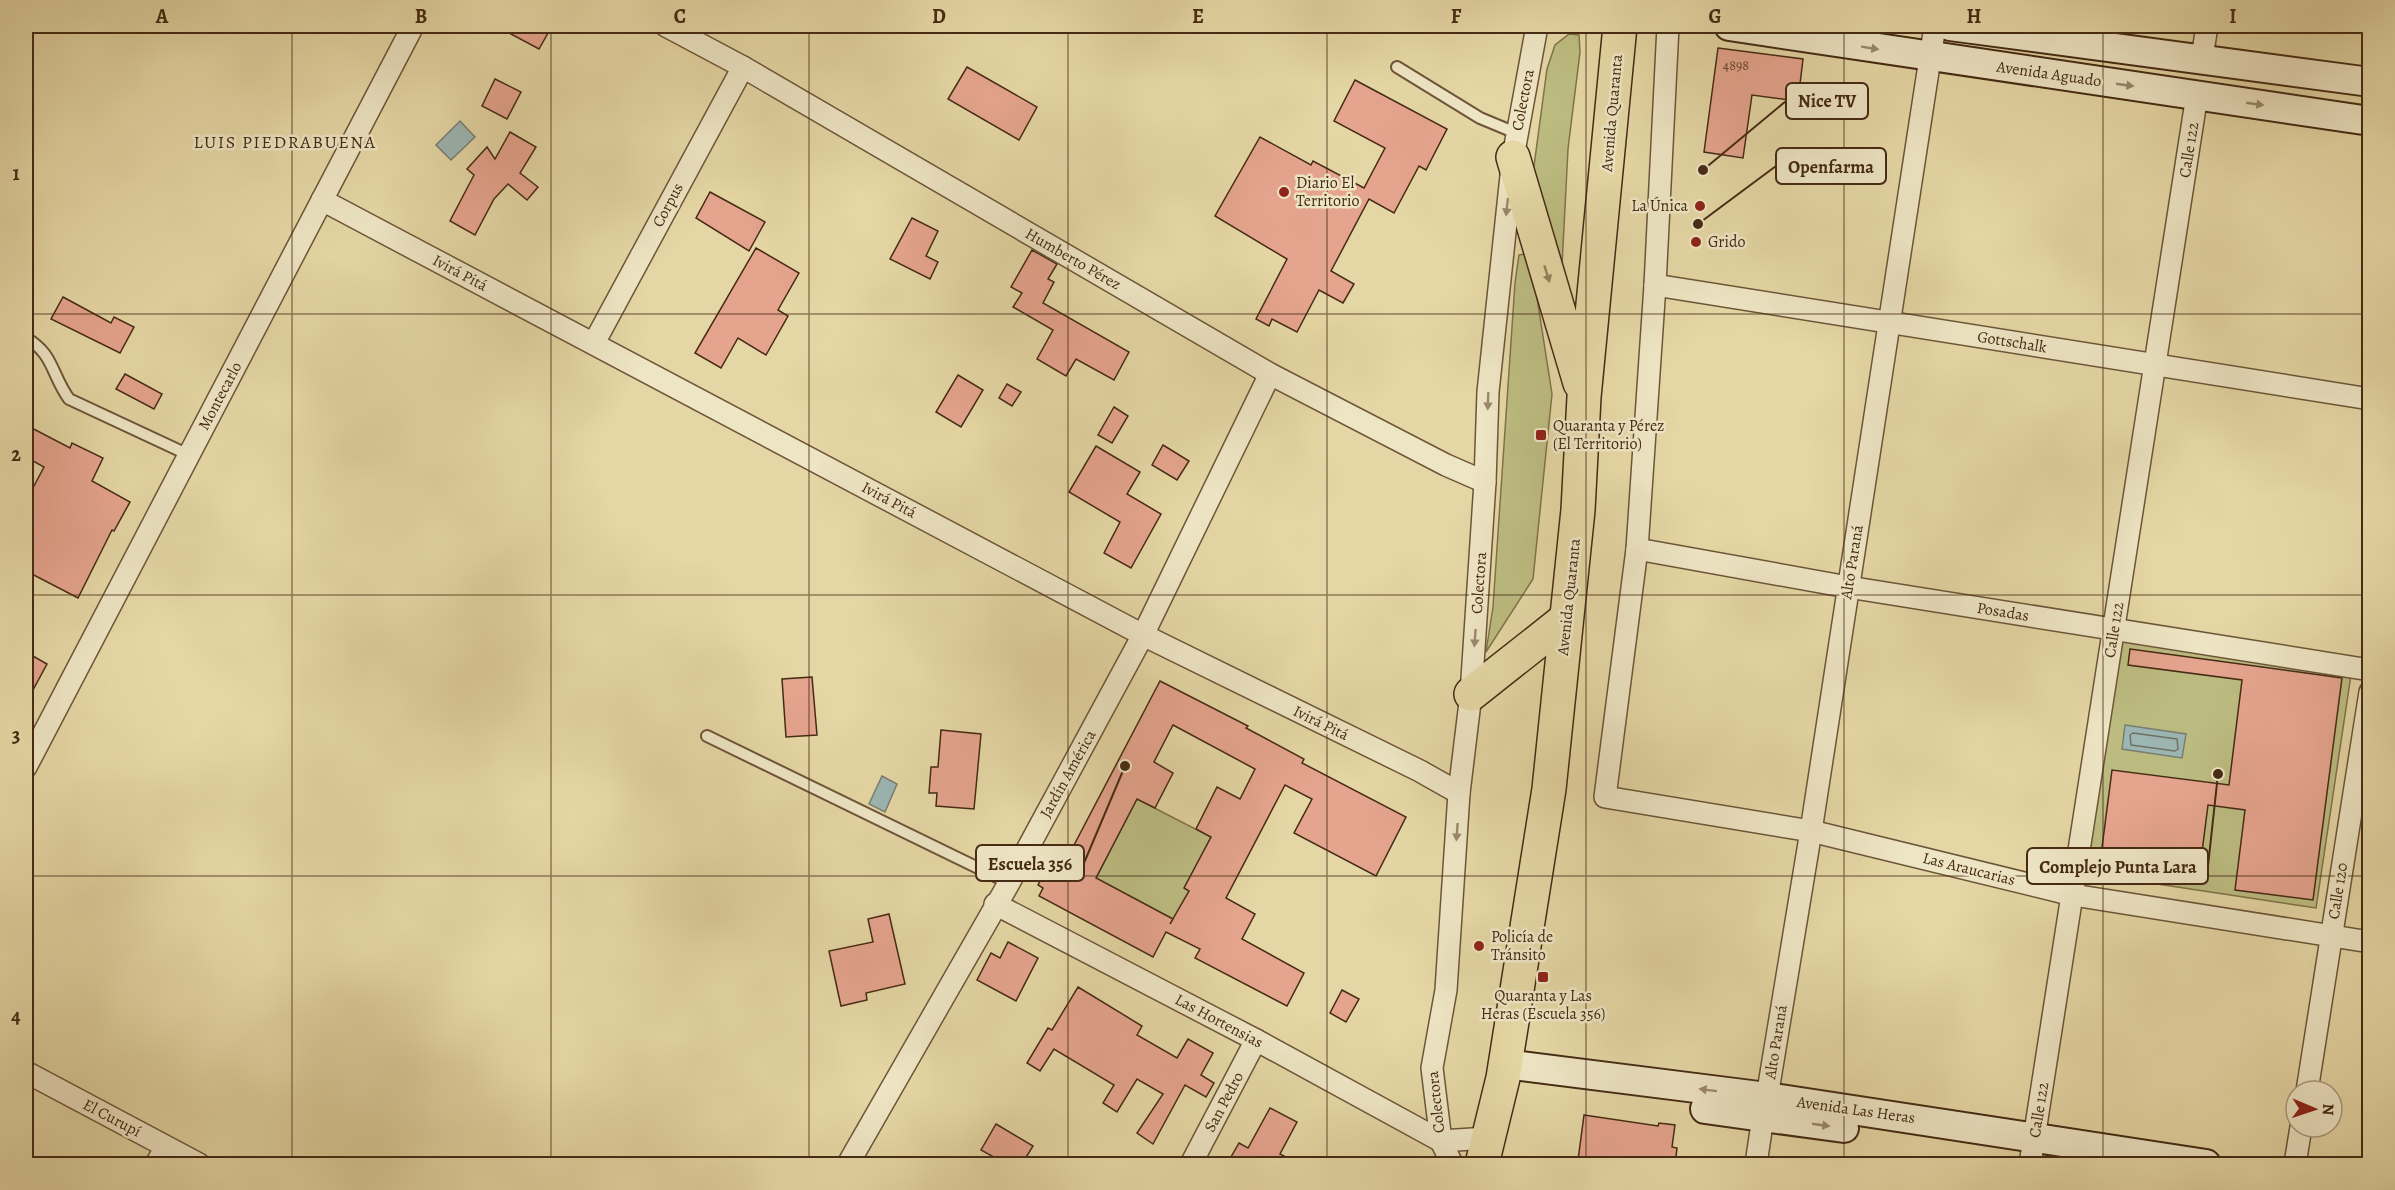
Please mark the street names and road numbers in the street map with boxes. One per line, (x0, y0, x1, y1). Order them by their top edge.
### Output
street label: Avenida Quaranta (1596, 53, 1628, 174)
street label: Avenida Aguado (1994, 56, 2103, 92)
street label: Colectora (1506, 67, 1540, 133)
street label: Calle 122 (2174, 120, 2204, 180)
street label: Corpus (647, 179, 689, 231)
street label: Humberto Pérez (1021, 223, 1125, 295)
street label: Ivirá Pitá (429, 249, 492, 297)
street label: Gottschalk (1976, 326, 2048, 358)
street label: Montecarlo (193, 358, 247, 434)
street label: Ivirá Pitá (858, 476, 921, 524)
street label: Alto Paraná (1835, 523, 1869, 602)
street label: Avenida Quaranta (1552, 537, 1586, 658)
street label: Colectora (1466, 551, 1492, 615)
street label: Posadas (1975, 597, 2031, 627)
street label: Calle 122 (2099, 600, 2129, 660)
street label: Ivirá Pitá (1289, 700, 1353, 746)
street label: Jardín América (1035, 726, 1102, 822)
street label: Las Araucarias (1920, 847, 2018, 891)
street label: Calle 120 (2323, 861, 2353, 921)
street label: Las Hortensias (1171, 989, 1267, 1053)
street label: Alto Paraná (1759, 1003, 1793, 1082)
street label: San Pedro (1199, 1068, 1249, 1136)
street label: Colectora (1422, 1069, 1450, 1134)
street label: Calle 122 (2024, 1080, 2054, 1140)
street label: Avenida Las Heras (1794, 1091, 1917, 1129)
street label: El Curupí (79, 1094, 145, 1142)

